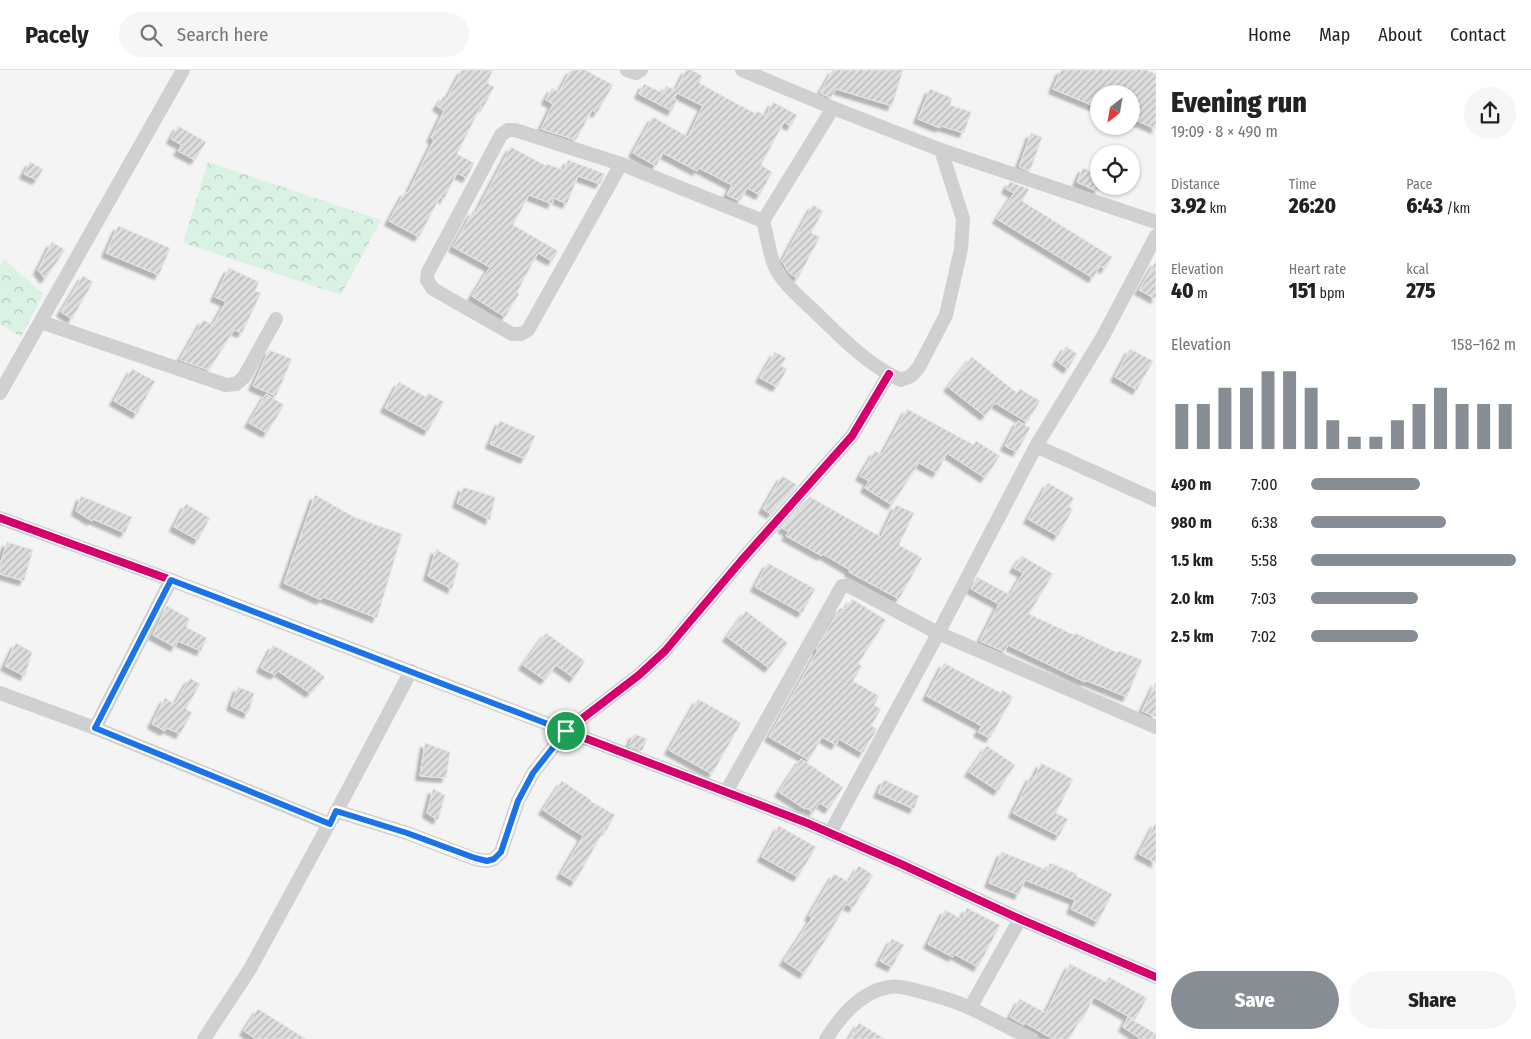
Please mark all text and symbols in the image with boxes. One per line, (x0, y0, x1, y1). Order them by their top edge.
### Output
search box (119, 12, 469, 57)
text: Pacely (25, 21, 89, 49)
icon: search (137, 21, 165, 49)
text: Search here (177, 23, 268, 46)
text: Home (1248, 24, 1291, 46)
text: Map (1319, 24, 1350, 46)
text: About (1378, 24, 1422, 46)
text: Contact (1450, 24, 1506, 46)
north arrow (1090, 85, 1140, 135)
map controls (1090, 85, 1140, 195)
text: Evening run (1171, 86, 1307, 119)
button: share (1464, 87, 1516, 139)
text: 19:09 · 8 × 490 m (1171, 122, 1278, 141)
button: locate (1090, 145, 1140, 195)
text: Distance (1171, 176, 1220, 193)
text: Time (1289, 176, 1316, 193)
text: Pace (1406, 176, 1432, 193)
text: 3.92 (1171, 193, 1206, 219)
text: 26:20 (1289, 193, 1336, 219)
text: 6:43 (1406, 193, 1443, 219)
text: km (1206, 200, 1227, 217)
text: /km (1443, 200, 1470, 217)
text: Elevation (1171, 261, 1224, 278)
text: Heart rate (1289, 261, 1346, 278)
text: kcal (1406, 261, 1429, 278)
text: 40 (1171, 278, 1194, 304)
text: 151 (1289, 278, 1316, 304)
text: 275 (1406, 278, 1436, 304)
text: m (1194, 285, 1208, 302)
text: bpm (1316, 285, 1345, 302)
text: Elevation (1171, 335, 1231, 354)
text: 158–162 m (1451, 335, 1516, 354)
text: 490 m (1171, 475, 1211, 494)
text: 7:00 (1251, 475, 1278, 494)
text: 980 m (1171, 513, 1212, 532)
text: 6:38 (1251, 513, 1278, 532)
text: 1.5 km (1171, 551, 1213, 570)
text: 5:58 (1251, 551, 1277, 570)
text: 2.0 km (1171, 589, 1214, 608)
text: 7:03 (1251, 589, 1276, 608)
text: 2.5 km (1171, 627, 1214, 646)
text: 7:02 (1251, 627, 1276, 646)
pin (545, 710, 587, 752)
icon: arrive (552, 717, 580, 745)
button: Save (1171, 971, 1339, 1029)
button: Share (1349, 971, 1516, 1029)

